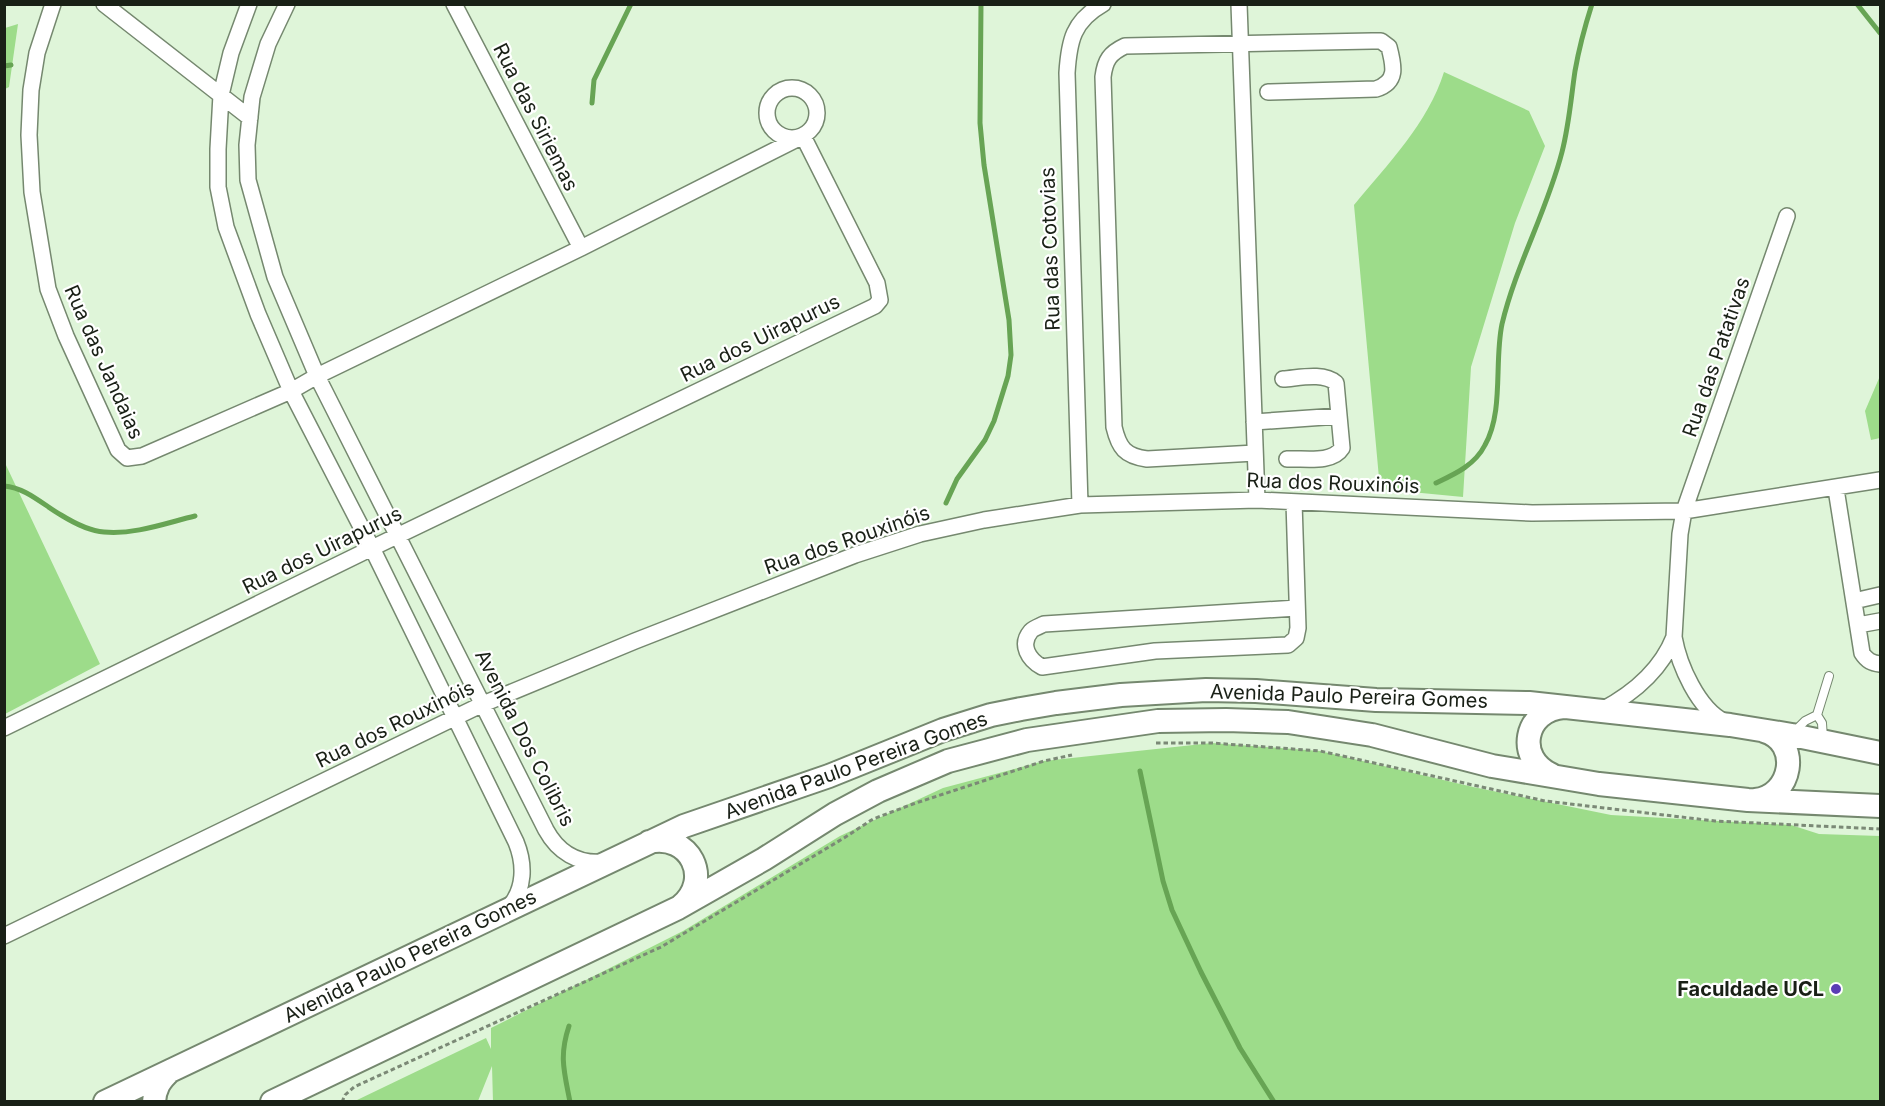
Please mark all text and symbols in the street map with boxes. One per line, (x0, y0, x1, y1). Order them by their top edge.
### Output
street label: Rua das Siriemas (488, 39, 584, 195)
street label: Rua das Cotovias (1035, 167, 1065, 331)
street label: Rua das Patativas (1677, 274, 1755, 440)
street label: Rua das Jandaias (59, 281, 149, 443)
street label: Rua dos Uirapurus (676, 289, 844, 387)
street label: Rua dos Rouxinóis (1246, 468, 1420, 498)
street label: Rua dos Rouxinóis (761, 500, 933, 580)
street label: Rua dos Uirapurus (238, 501, 406, 599)
street label: Avenida Dos Colibris (470, 646, 580, 830)
street label: Rua dos Rouxinóis (312, 675, 478, 773)
street label: Avenida Paulo Pereira Gomes (1210, 679, 1488, 713)
street label: Avenida Paulo Pereira Gomes (721, 706, 991, 824)
street label: Avenida Paulo Pereira Gomes (280, 884, 540, 1028)
place label: Faculdade UCL (1677, 977, 1824, 1001)
marker: Faculdade UCL (1829, 982, 1843, 996)

